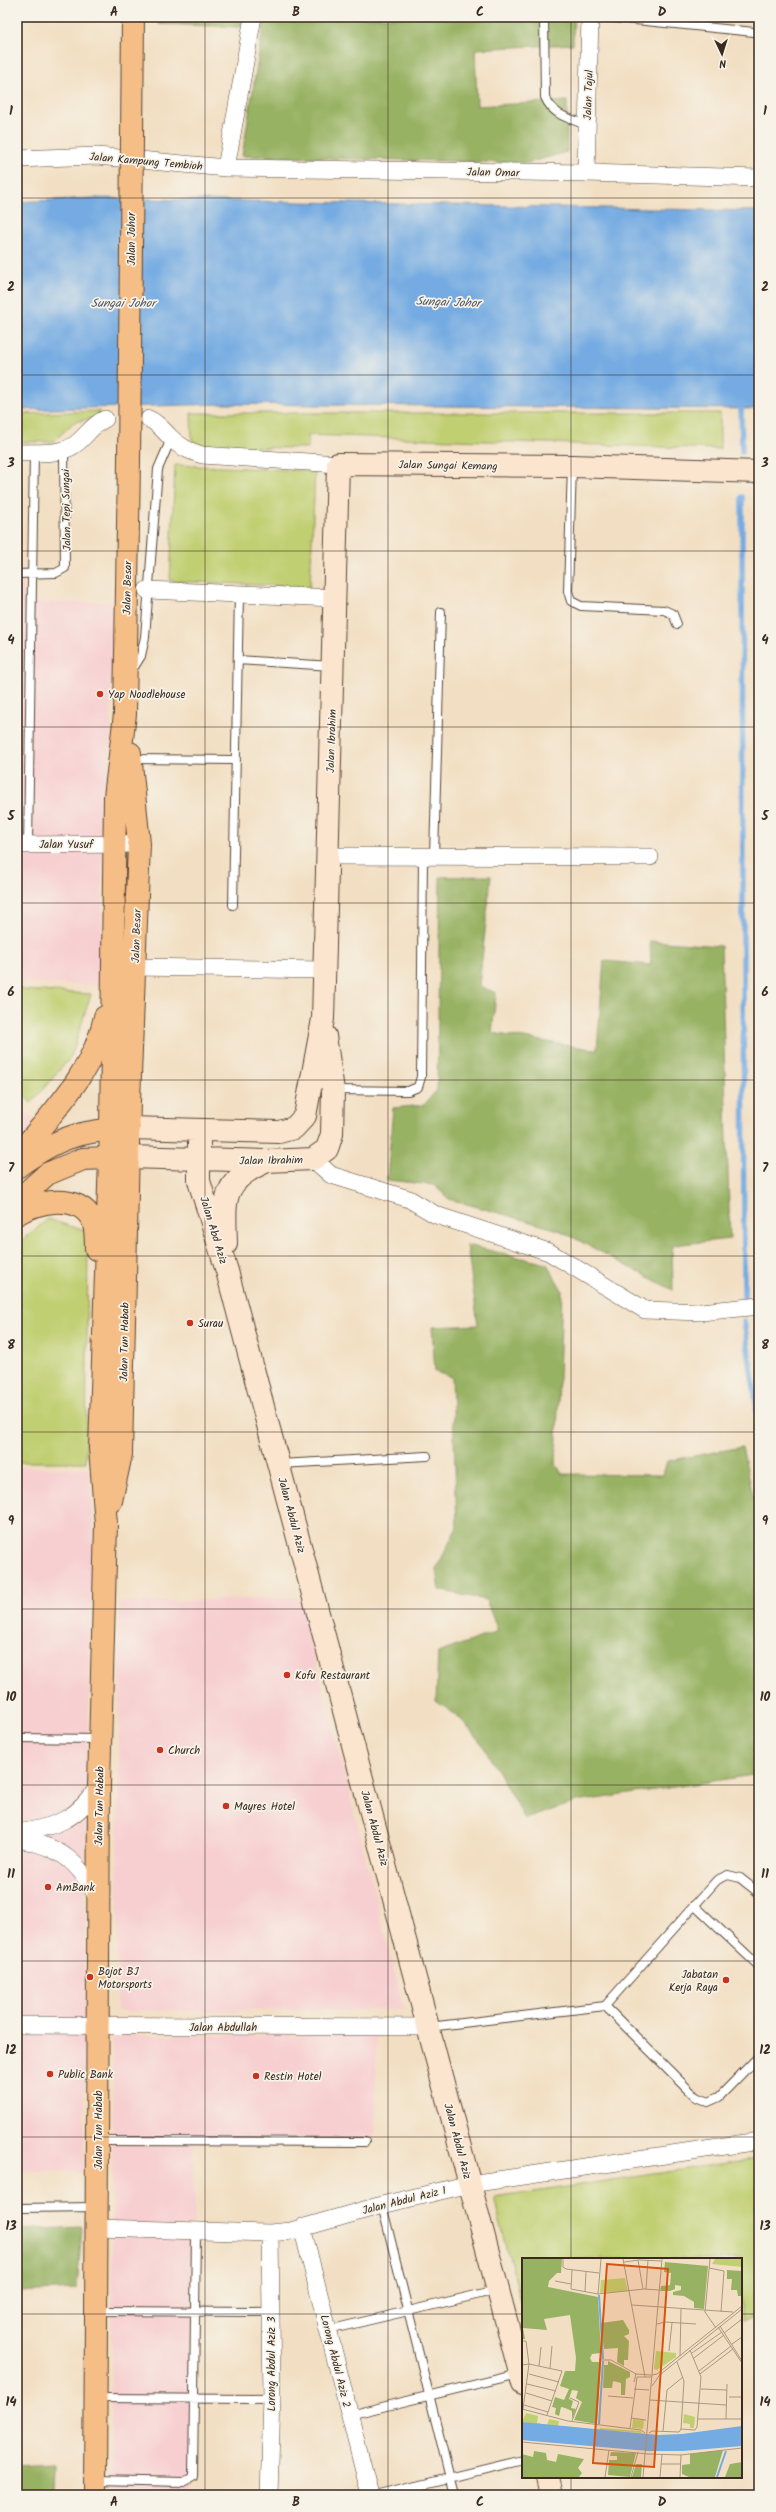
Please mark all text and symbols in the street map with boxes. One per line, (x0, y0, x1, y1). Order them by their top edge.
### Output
text: A (110, 2, 118, 23)
text: B (292, 2, 300, 23)
text: C (476, 2, 484, 23)
text: D (658, 2, 667, 23)
north arrow (702, 34, 742, 74)
text: N (718, 54, 727, 72)
street label: Jalan Tajul (579, 69, 599, 120)
text: 1 (9, 101, 13, 122)
text: 1 (763, 101, 767, 122)
street label: Jalan Kampung Tembioh (88, 148, 203, 176)
street label: Jalan Omar (466, 164, 521, 182)
street label: Jalan Johor (123, 211, 141, 266)
text: 2 (7, 277, 15, 298)
text: 2 (761, 277, 769, 298)
water label: Sungai Johor (415, 292, 484, 313)
water label: Sungai Johor (91, 294, 158, 313)
text: 3 (6, 453, 15, 474)
text: 3 (760, 453, 769, 474)
street label: Jalan Sungai Kemang (398, 456, 498, 476)
street label: Jalan Tepi Sungai (57, 469, 77, 551)
street label: Jalan Besar (119, 560, 137, 615)
text: 4 (7, 630, 15, 651)
text: 4 (761, 630, 769, 651)
place label: Yap Noodlehouse (108, 686, 186, 704)
marker: Yap Noodlehouse (95, 689, 105, 699)
street label: Jalan Ibrahim (322, 709, 342, 773)
text: 5 (7, 806, 16, 827)
text: 5 (761, 806, 770, 827)
street label: Jalan Yusuf (39, 836, 95, 854)
street label: Jalan Besar (127, 907, 147, 963)
text: 6 (7, 982, 15, 1003)
text: 6 (761, 982, 769, 1003)
street label: Jalan Ibrahim (239, 1151, 303, 1171)
text: 7 (8, 1158, 15, 1179)
text: 7 (762, 1158, 769, 1179)
street label: Jalan Abd Aziz (194, 1194, 232, 1266)
street label: Jalan Tun Habab (115, 1302, 135, 1382)
place label: Surau (198, 1315, 224, 1333)
marker: Surau (185, 1318, 195, 1328)
text: 8 (7, 1335, 15, 1356)
text: 8 (761, 1335, 769, 1356)
street label: Jalan Abdul Aziz (272, 1475, 310, 1555)
text: 9 (8, 1511, 15, 1532)
text: 9 (762, 1511, 769, 1532)
place label: Kofu Restaurant (295, 1667, 371, 1685)
marker: Kofu Restaurant (282, 1670, 292, 1680)
text: 10 (6, 1687, 17, 1708)
text: 10 (760, 1687, 771, 1708)
place label: Church (168, 1742, 200, 1760)
marker: Church (155, 1745, 165, 1755)
street label: Jalan Tun Habab (90, 1766, 110, 1846)
street label: Jalan Abdul Aziz (355, 1788, 393, 1868)
place label: Mayres Hotel (234, 1798, 295, 1816)
marker: Mayres Hotel (221, 1801, 231, 1811)
text: 11 (7, 1864, 15, 1885)
text: 11 (761, 1864, 769, 1885)
place label: AmBank (56, 1879, 95, 1897)
marker: AmBank (43, 1882, 53, 1892)
place label: Bojot BJ Motorsports (98, 1963, 152, 1994)
place label: Jabatan Kerja Raya (669, 1966, 718, 1997)
marker: Bojot BJ Motorsports (85, 1972, 95, 1982)
marker: Jabatan Kerja Raya (721, 1975, 731, 1985)
street label: Jalan Abdullah (189, 2019, 257, 2037)
text: 12 (5, 2040, 17, 2061)
text: 12 (759, 2040, 771, 2061)
place label: Public Bank (58, 2066, 114, 2084)
place label: Restin Hotel (264, 2068, 322, 2086)
marker: Public Bank (45, 2069, 55, 2079)
marker: Restin Hotel (251, 2071, 261, 2081)
street label: Jalan Tun Habab (90, 2090, 108, 2170)
street label: Jalan Abdul Aziz (438, 2101, 476, 2181)
street label: Jalan Abdul Aziz 1 (361, 2182, 448, 2220)
text: 13 (5, 2216, 17, 2237)
text: 13 (759, 2216, 771, 2237)
inset map (522, 2258, 742, 2478)
street label: Lorong Abdul Aziz 2 (315, 2313, 355, 2410)
street label: Lorong Abdul Aziz 3 (263, 2316, 281, 2412)
text: 14 (5, 2392, 17, 2413)
text: 14 (759, 2392, 771, 2413)
text: A (110, 2492, 118, 2512)
text: B (292, 2492, 300, 2512)
text: C (476, 2492, 484, 2512)
text: D (658, 2492, 667, 2512)

